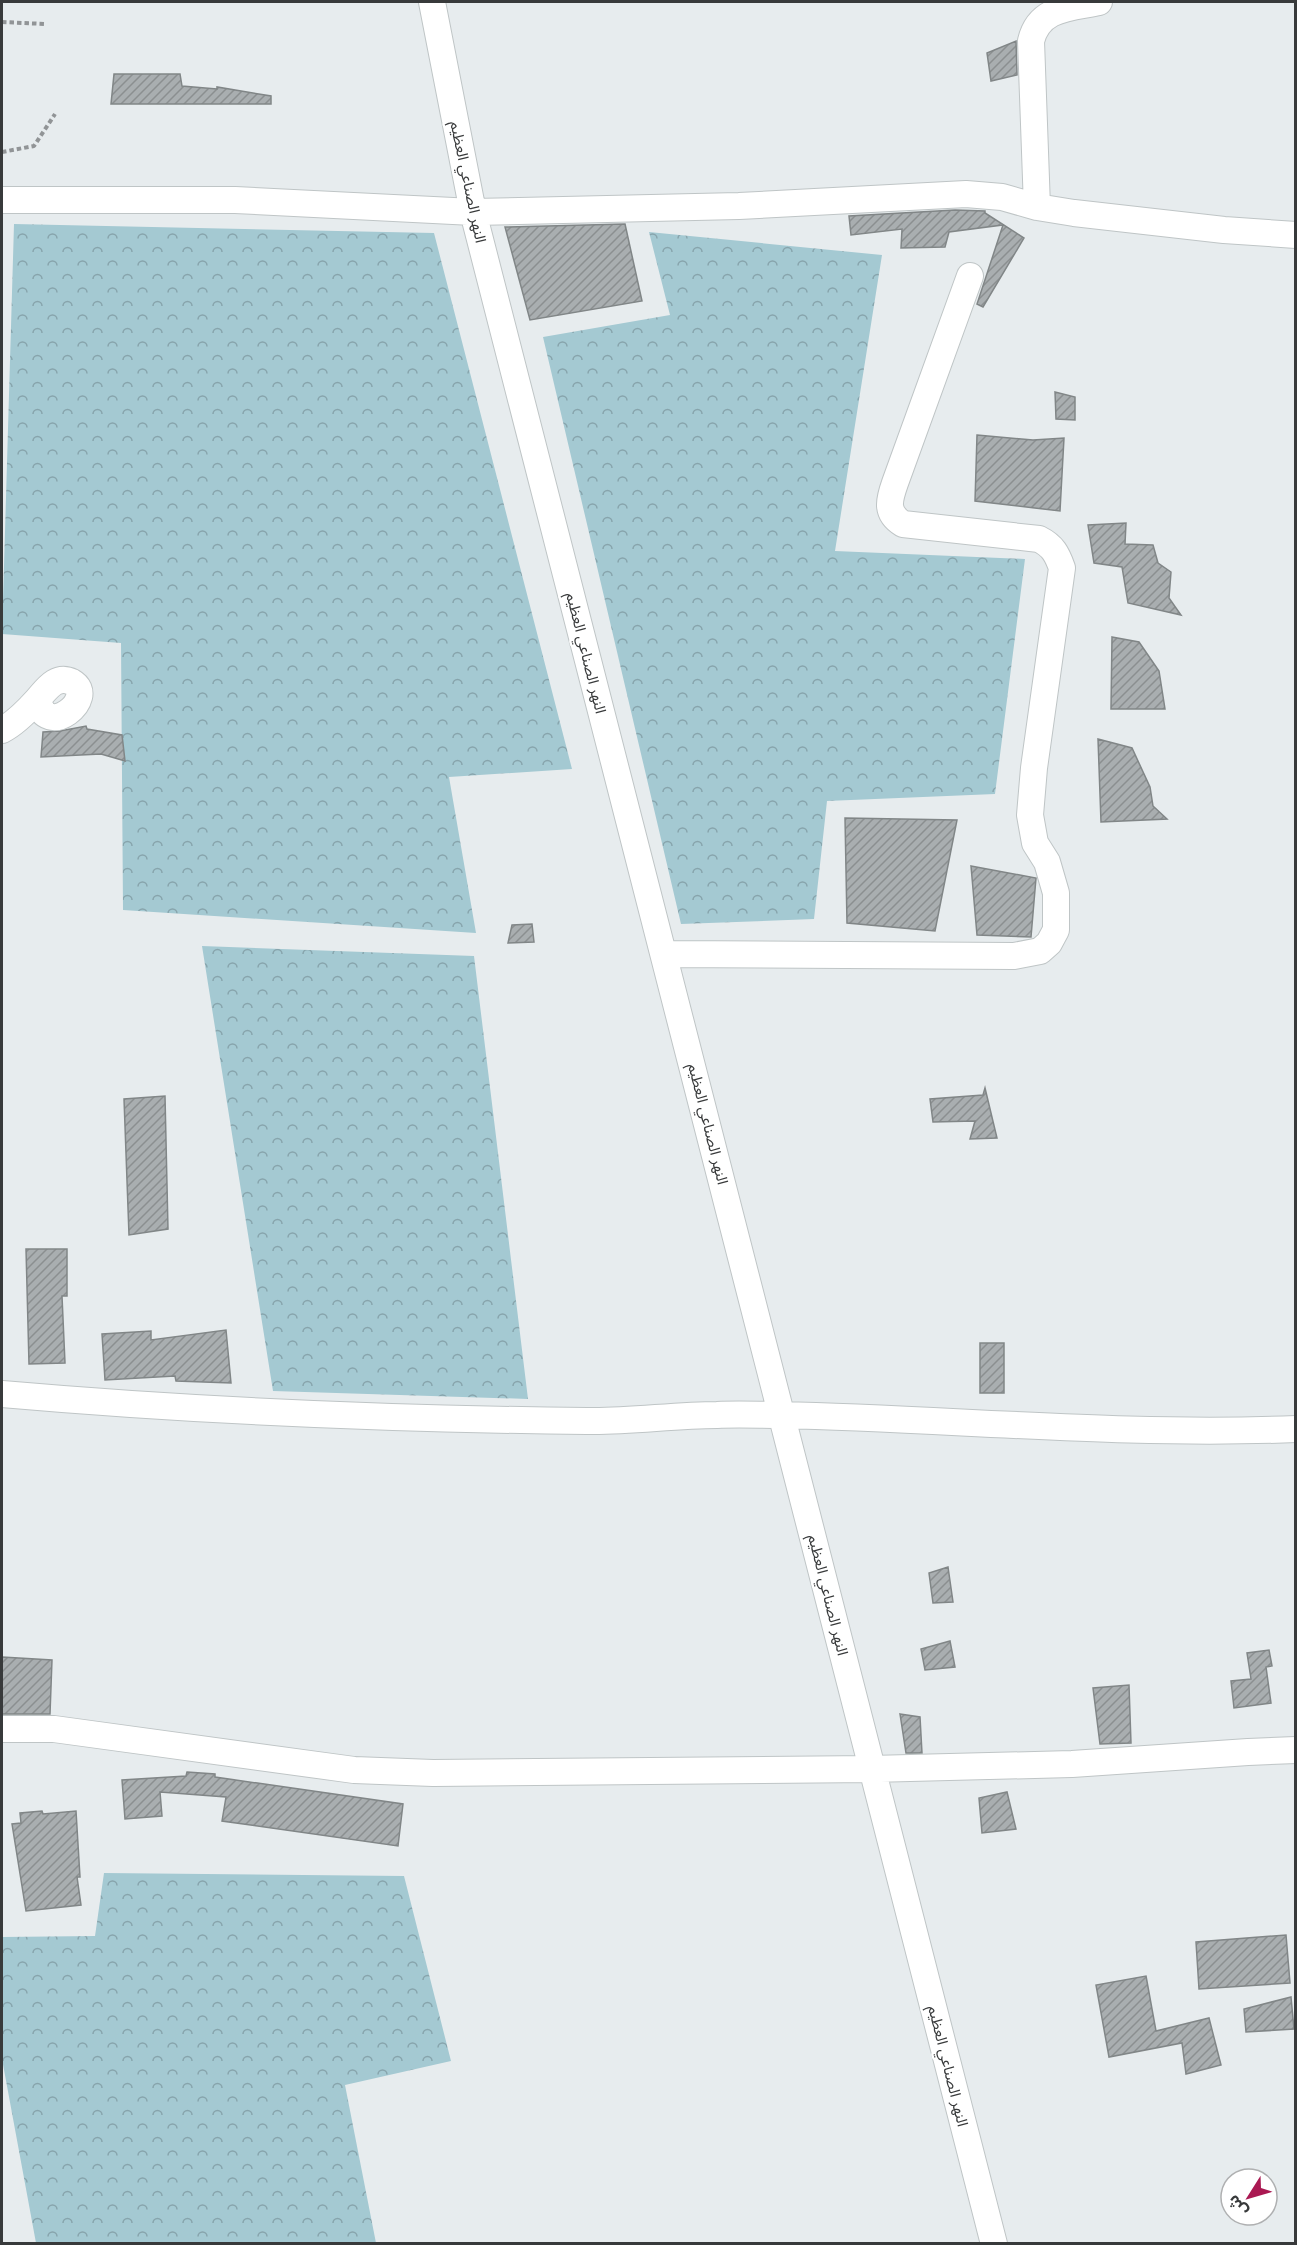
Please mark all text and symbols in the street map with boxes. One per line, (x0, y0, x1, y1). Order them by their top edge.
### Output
street label: النهر الصناعي العظيم (444, 119, 490, 245)
street label: النهر الصناعي العظيم (560, 591, 610, 716)
street label: النهر الصناعي العظيم (682, 1062, 732, 1187)
street label: النهر الصناعي العظيم (802, 1533, 852, 1658)
street label: النهر الصناعي العظيم (922, 2004, 972, 2129)
north arrow (1219, 2167, 1279, 2227)
text: ش (1224, 2191, 1252, 2220)

